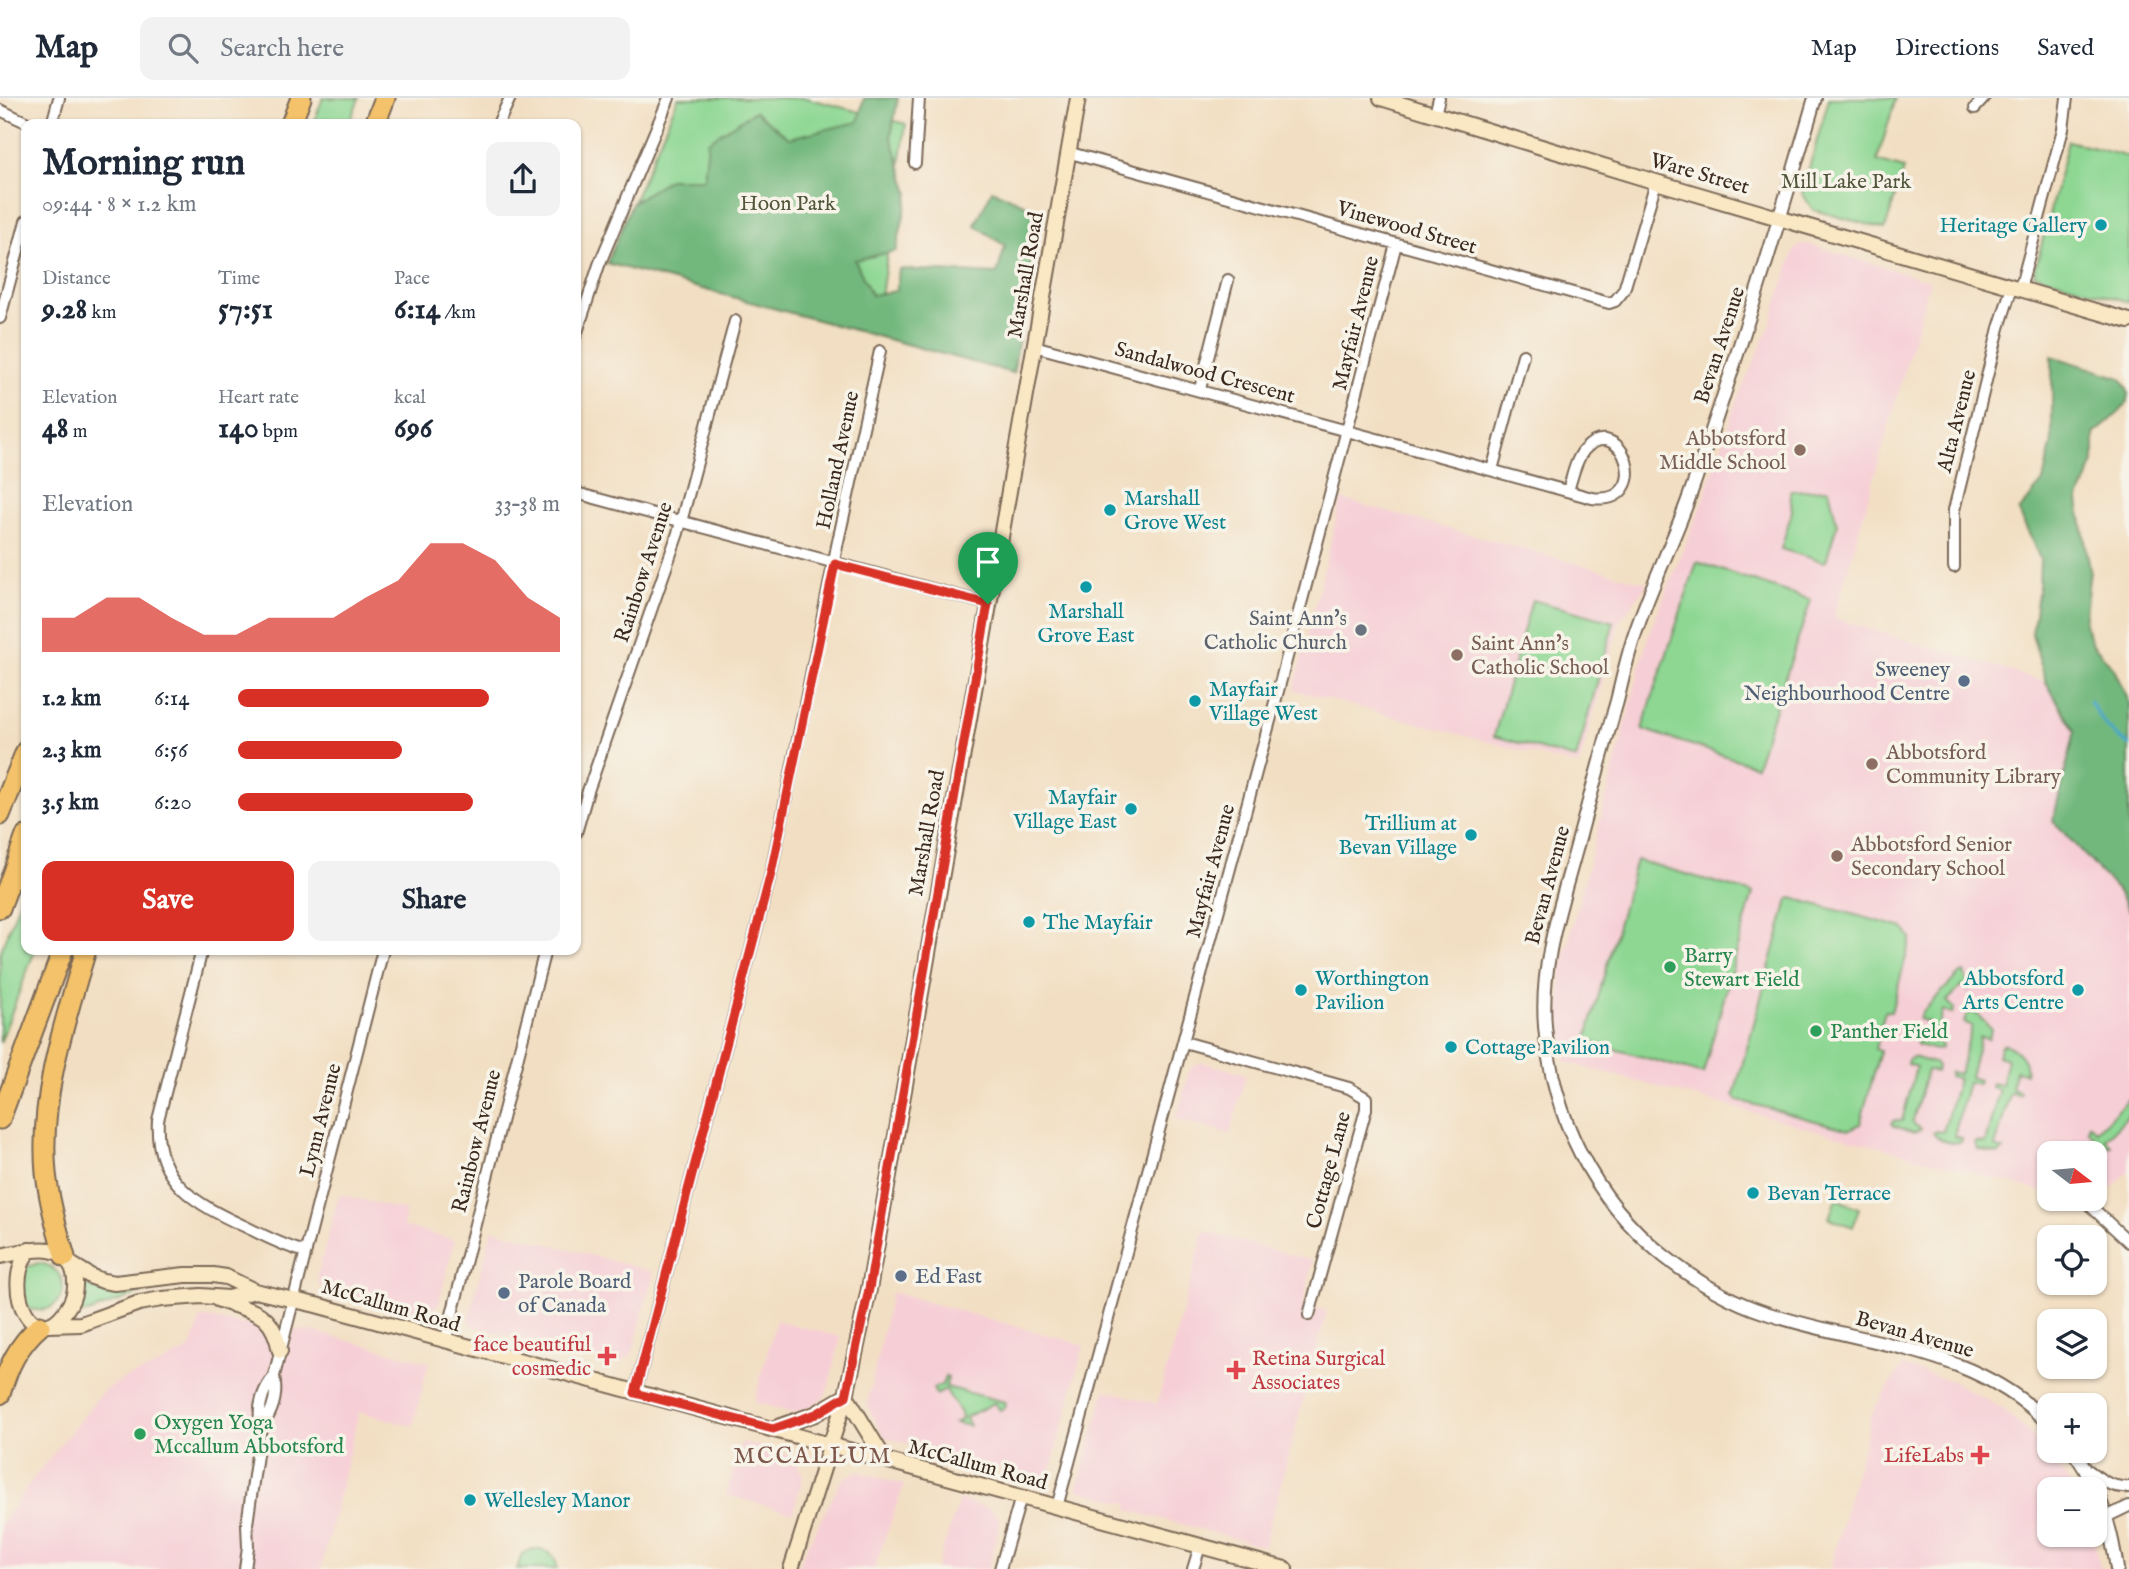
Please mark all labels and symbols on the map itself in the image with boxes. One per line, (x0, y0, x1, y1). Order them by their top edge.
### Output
street label: Ware Street (1647, 147, 1752, 201)
park label: Mill Lake Park (1781, 169, 1912, 196)
park label: Hoon Park (740, 191, 837, 218)
street label: Vinewood Street (1332, 195, 1480, 261)
street label: Marshall Road (1002, 209, 1051, 341)
place label: Heritage Gallery (1940, 213, 2088, 240)
marker: Heritage Gallery (2093, 217, 2109, 233)
street label: Mayfair Avenue (1327, 253, 1386, 393)
street label: Bevan Avenue (1689, 283, 1752, 408)
street label: Sandalwood Crescent (1112, 336, 1298, 410)
street label: Alta Avenue (1931, 367, 1983, 477)
street label: Holland Avenue (811, 388, 866, 532)
place label: Abbotsford Middle School (1659, 426, 1787, 477)
marker: Abbotsford Middle School (1792, 442, 1808, 458)
place label: Marshall Grove West (1124, 486, 1226, 537)
street label: Rainbow Avenue (609, 498, 680, 646)
marker: Marshall Grove West (1102, 502, 1118, 518)
pin (958, 532, 1018, 604)
marker: Marshall Grove East (1078, 579, 1094, 595)
place label: Marshall Grove East (1037, 599, 1135, 650)
place label: Saint Ann's Catholic Church (1204, 606, 1347, 657)
marker: Saint Ann's Catholic Church (1353, 622, 1369, 638)
place label: Saint Ann's Catholic School (1471, 631, 1609, 682)
marker: Saint Ann's Catholic School (1449, 647, 1465, 663)
place label: Sweeney Neighbourhood Centre (1744, 657, 1951, 708)
marker: Sweeney Neighbourhood Centre (1956, 673, 1972, 689)
place label: Mayfair Village West (1208, 677, 1318, 728)
marker: Mayfair Village West (1187, 693, 1203, 709)
place label: Abbotsford Community Library (1885, 740, 2062, 791)
marker: Abbotsford Community Library (1864, 756, 1880, 772)
street label: Marshall Road (903, 767, 952, 899)
place label: Mayfair Village East (1012, 785, 1117, 836)
marker: Mayfair Village East (1123, 801, 1139, 817)
street label: Mayfair Avenue (1181, 801, 1242, 941)
place label: Trillium at Bevan Village (1338, 811, 1457, 862)
street label: Bevan Avenue (1520, 823, 1577, 948)
marker: Trillium at Bevan Village (1463, 827, 1479, 843)
place label: Abbotsford Senior Secondary School (1850, 832, 2012, 883)
marker: Abbotsford Senior Secondary School (1829, 848, 1845, 864)
place label: The Mayfair (1043, 910, 1153, 937)
marker: The Mayfair (1021, 914, 1037, 930)
place label: Barry Stewart Field (1684, 943, 1800, 994)
marker: Barry Stewart Field (1662, 959, 1678, 975)
place label: Worthington Pavilion (1315, 966, 1429, 1017)
place label: Abbotsford Arts Centre (1962, 966, 2065, 1017)
marker: Worthington Pavilion (1293, 982, 1309, 998)
marker: Abbotsford Arts Centre (2070, 982, 2086, 998)
place label: Panther Field (1830, 1019, 1949, 1046)
marker: Panther Field (1808, 1023, 1824, 1039)
place label: Cottage Pavilion (1465, 1035, 1610, 1062)
marker: Cottage Pavilion (1443, 1039, 1459, 1055)
street label: Lynn Avenue (294, 1060, 349, 1180)
street label: Rainbow Avenue (447, 1067, 508, 1216)
street label: Cottage Lane (1301, 1108, 1358, 1232)
north arrow (2037, 1141, 2107, 1211)
place label: Bevan Terrace (1767, 1181, 1891, 1208)
marker: Bevan Terrace (1745, 1185, 1761, 1201)
place label: Ed Fast (915, 1264, 982, 1291)
marker: Ed Fast (893, 1268, 909, 1284)
place label: Parole Board of Canada (518, 1269, 632, 1320)
street label: McCallum Road (318, 1274, 464, 1339)
marker: Parole Board of Canada (496, 1285, 512, 1301)
street label: Bevan Avenue (1852, 1306, 1977, 1365)
place label: face beautiful cosmedic (473, 1332, 591, 1383)
marker: face beautiful cosmedic (597, 1346, 617, 1366)
place label: Retina Surgical Associates (1251, 1346, 1386, 1397)
marker: Retina Surgical Associates (1226, 1360, 1246, 1380)
place label: Oxygen Yoga Mccallum Abbotsford (154, 1410, 345, 1461)
marker: Oxygen Yoga Mccallum Abbotsford (132, 1426, 148, 1442)
street label: McCallum Road (905, 1434, 1051, 1497)
district label: MCCALLUM (734, 1442, 892, 1471)
place label: LifeLabs (1884, 1443, 1964, 1470)
marker: LifeLabs (1970, 1445, 1990, 1465)
place label: Wellesley Manor (484, 1488, 631, 1515)
marker: Wellesley Manor (462, 1492, 478, 1508)

